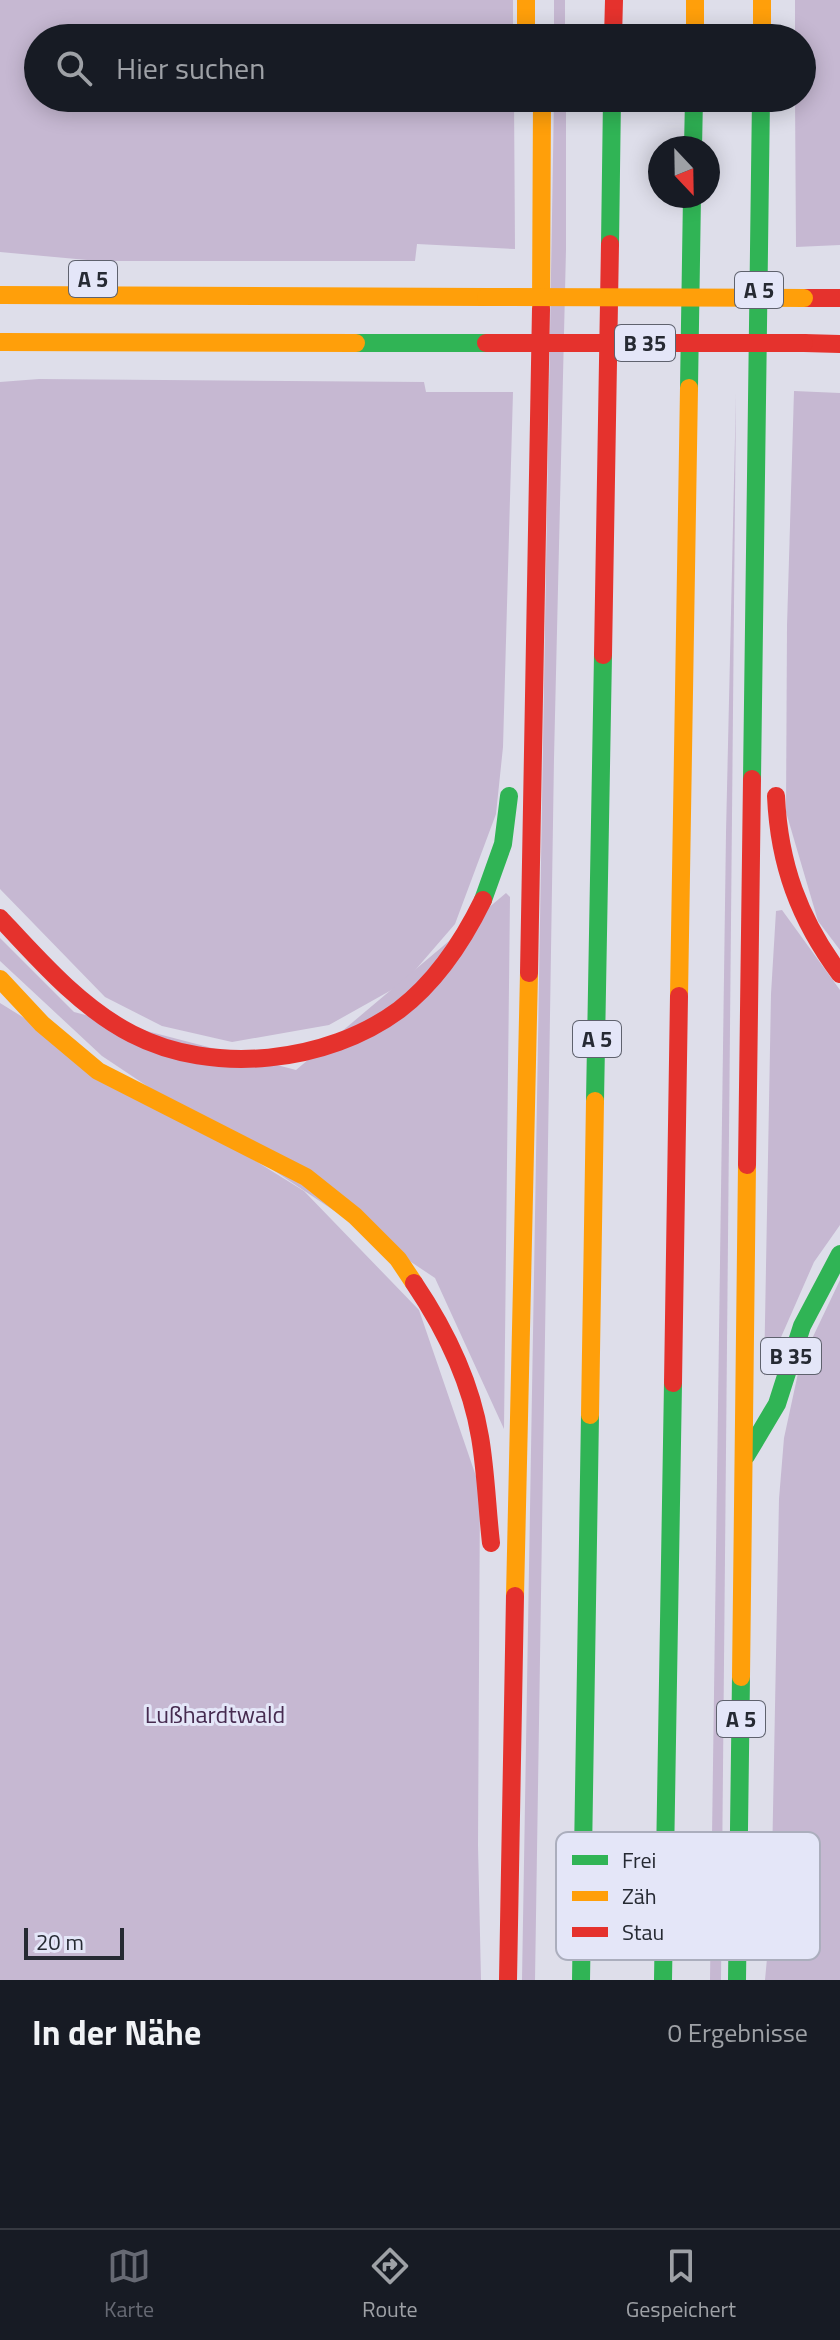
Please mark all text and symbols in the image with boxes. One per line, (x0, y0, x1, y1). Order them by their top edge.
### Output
search box (24, 24, 816, 112)
text: Hier suchen (116, 45, 265, 91)
icon: search (52, 46, 96, 90)
north arrow (648, 136, 720, 208)
road number: A 5 (69, 261, 117, 297)
road number: A 5 (735, 272, 783, 308)
road number: B 35 (615, 325, 675, 361)
road number: A 5 (573, 1021, 621, 1057)
road number: B 35 (761, 1338, 821, 1374)
park label: Lußhardtwald (145, 1696, 285, 1732)
road number: A 5 (717, 1701, 765, 1737)
legend (556, 1832, 820, 1960)
text: Frei (622, 1843, 656, 1877)
text: Zäh (622, 1879, 657, 1913)
text: Stau (622, 1915, 664, 1949)
scale bar (24, 1924, 124, 1960)
text: 20 m (36, 1925, 84, 1959)
text: In der Nähe (32, 2006, 201, 2058)
text: 0 Ergebnisse (667, 2013, 808, 2052)
tab: Karte (104, 2244, 154, 2326)
tab: Route (362, 2244, 418, 2326)
tab: Gespeichert (626, 2244, 736, 2326)

